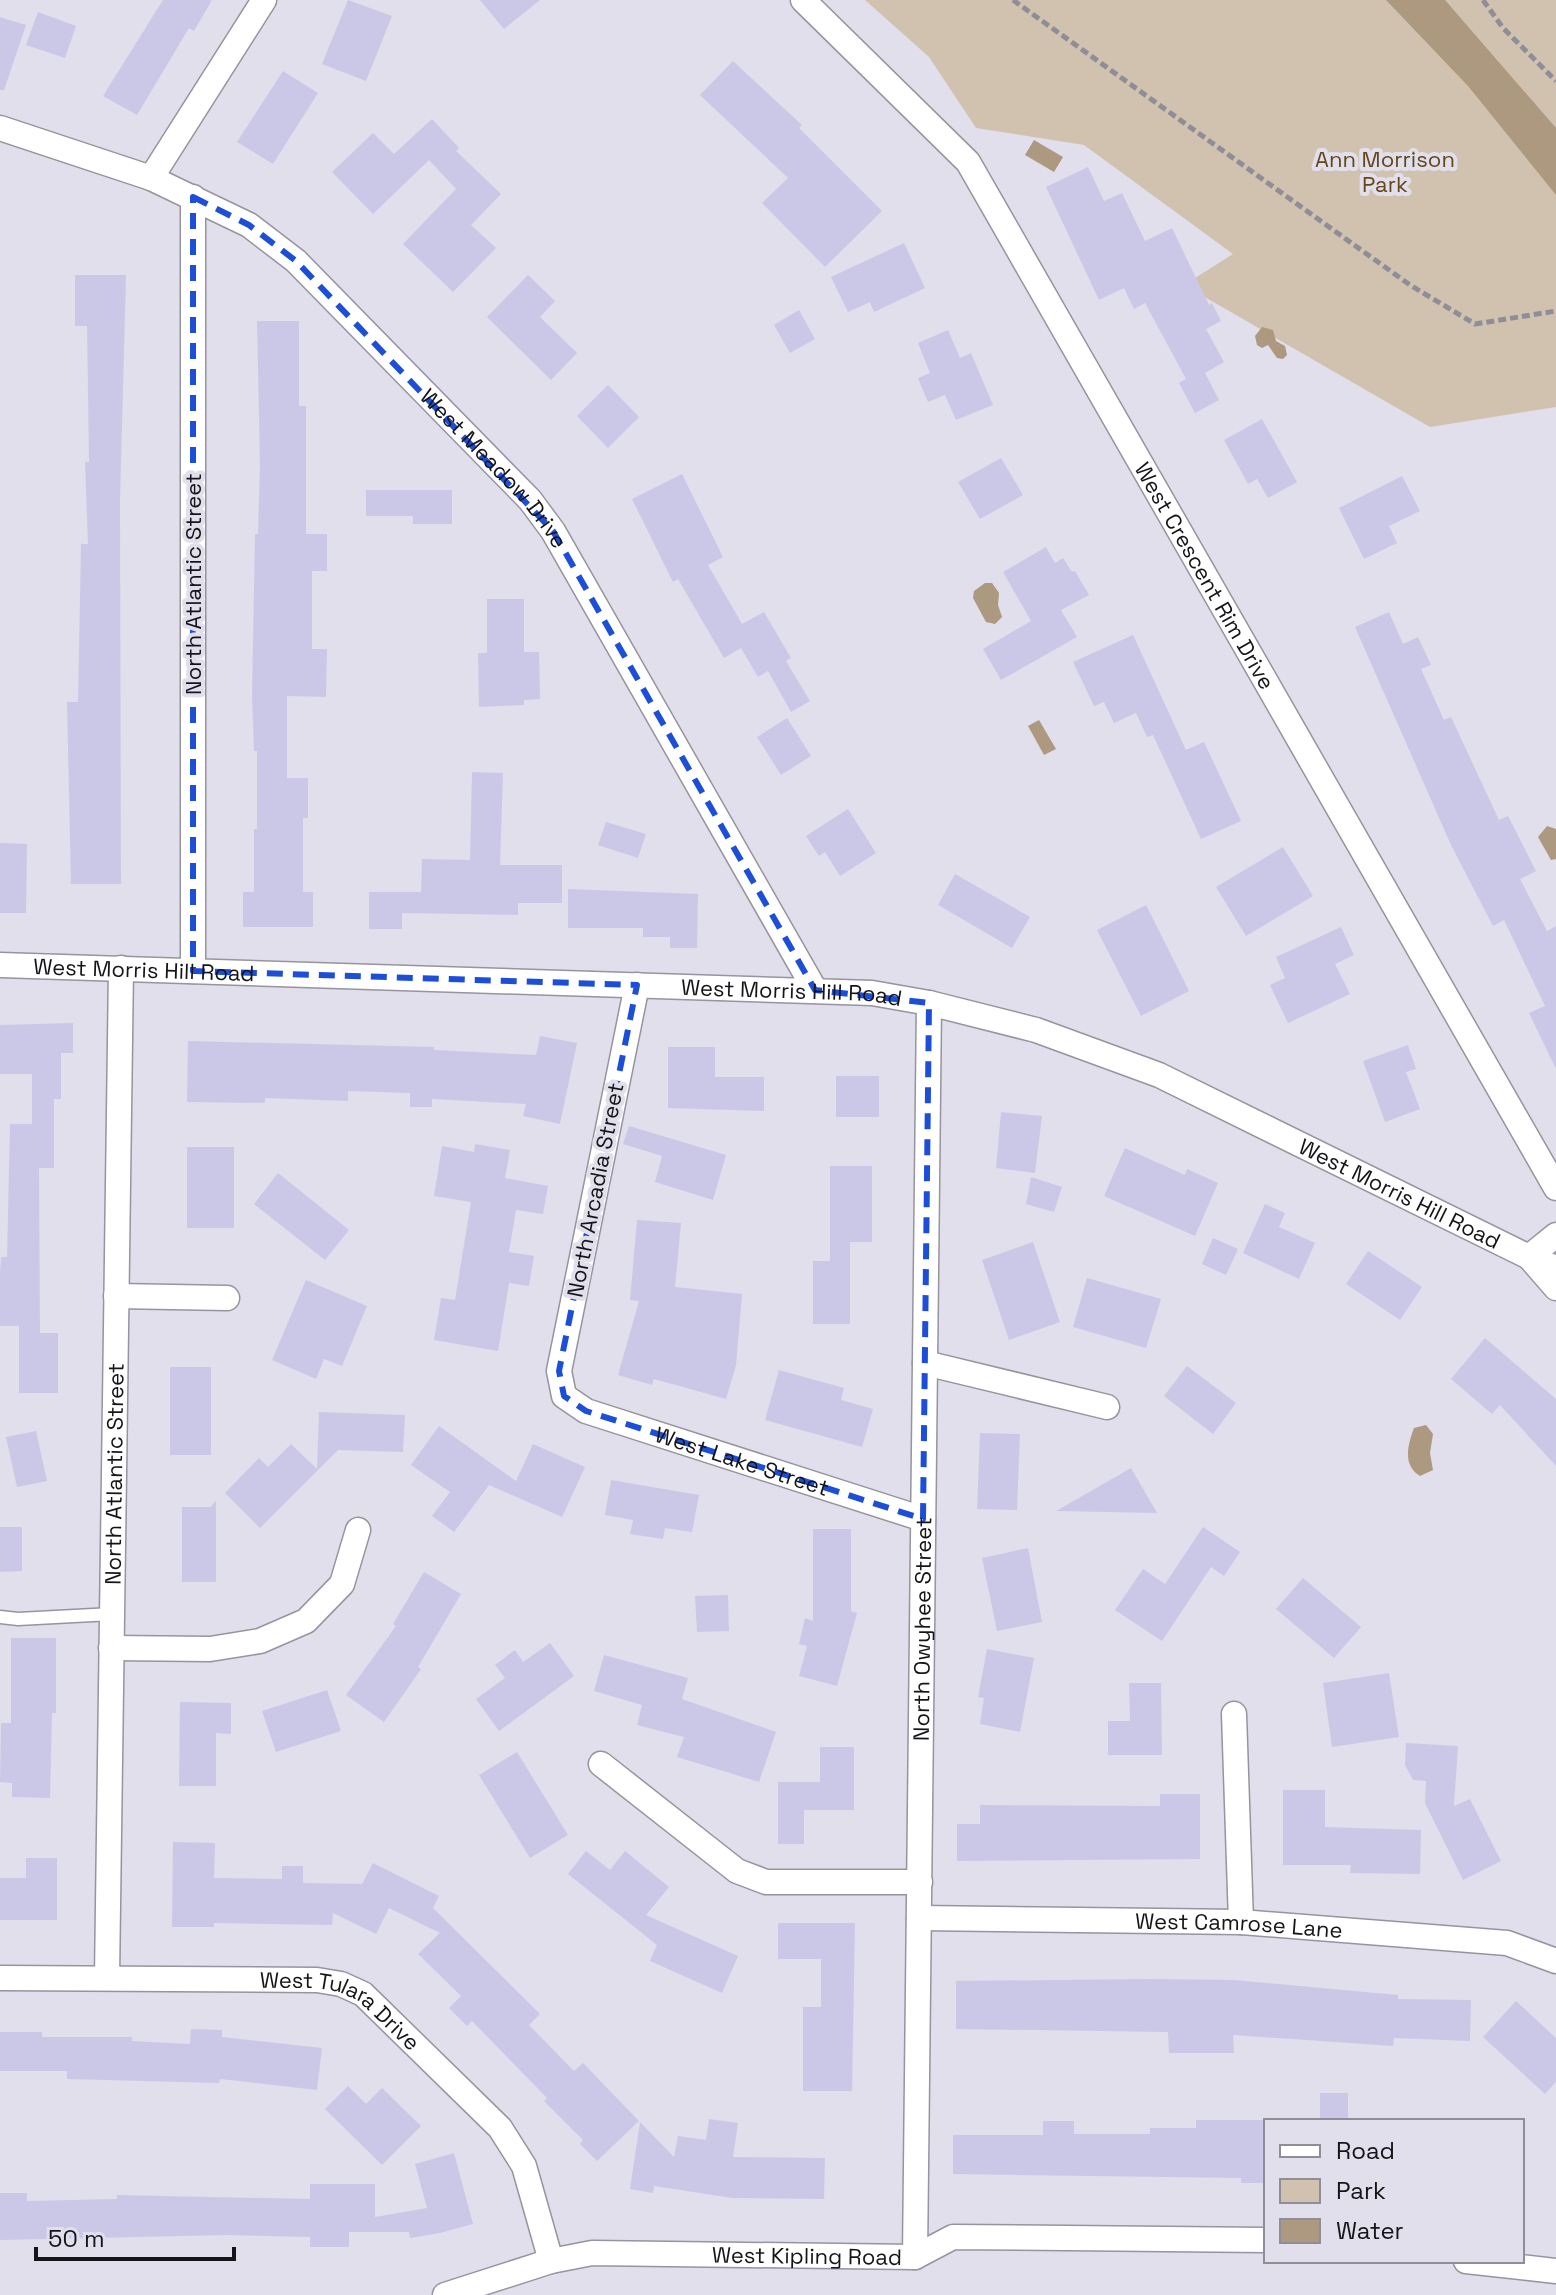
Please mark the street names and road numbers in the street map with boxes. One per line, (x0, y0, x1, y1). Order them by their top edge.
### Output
street label: West Meadow Drive (414, 382, 574, 553)
street label: West Crescent Rim Drive (1129, 457, 1281, 694)
street label: North Atlantic Street (179, 473, 207, 695)
street label: West Morris Hill Road (33, 952, 255, 987)
street label: West Morris Hill Road (681, 973, 904, 1012)
street label: North Arcadia Street (560, 1080, 630, 1300)
street label: West Morris Hill Road (1294, 1132, 1505, 1255)
street label: North Atlantic Street (98, 1363, 130, 1585)
street label: West Lake Street (652, 1420, 833, 1502)
street label: North Owyhee Street (907, 1517, 937, 1741)
street label: West Camrose Lane (1135, 1907, 1344, 1944)
street label: West Tulara Drive (260, 1966, 426, 2056)
street label: West Kipling Road (712, 2240, 902, 2271)

